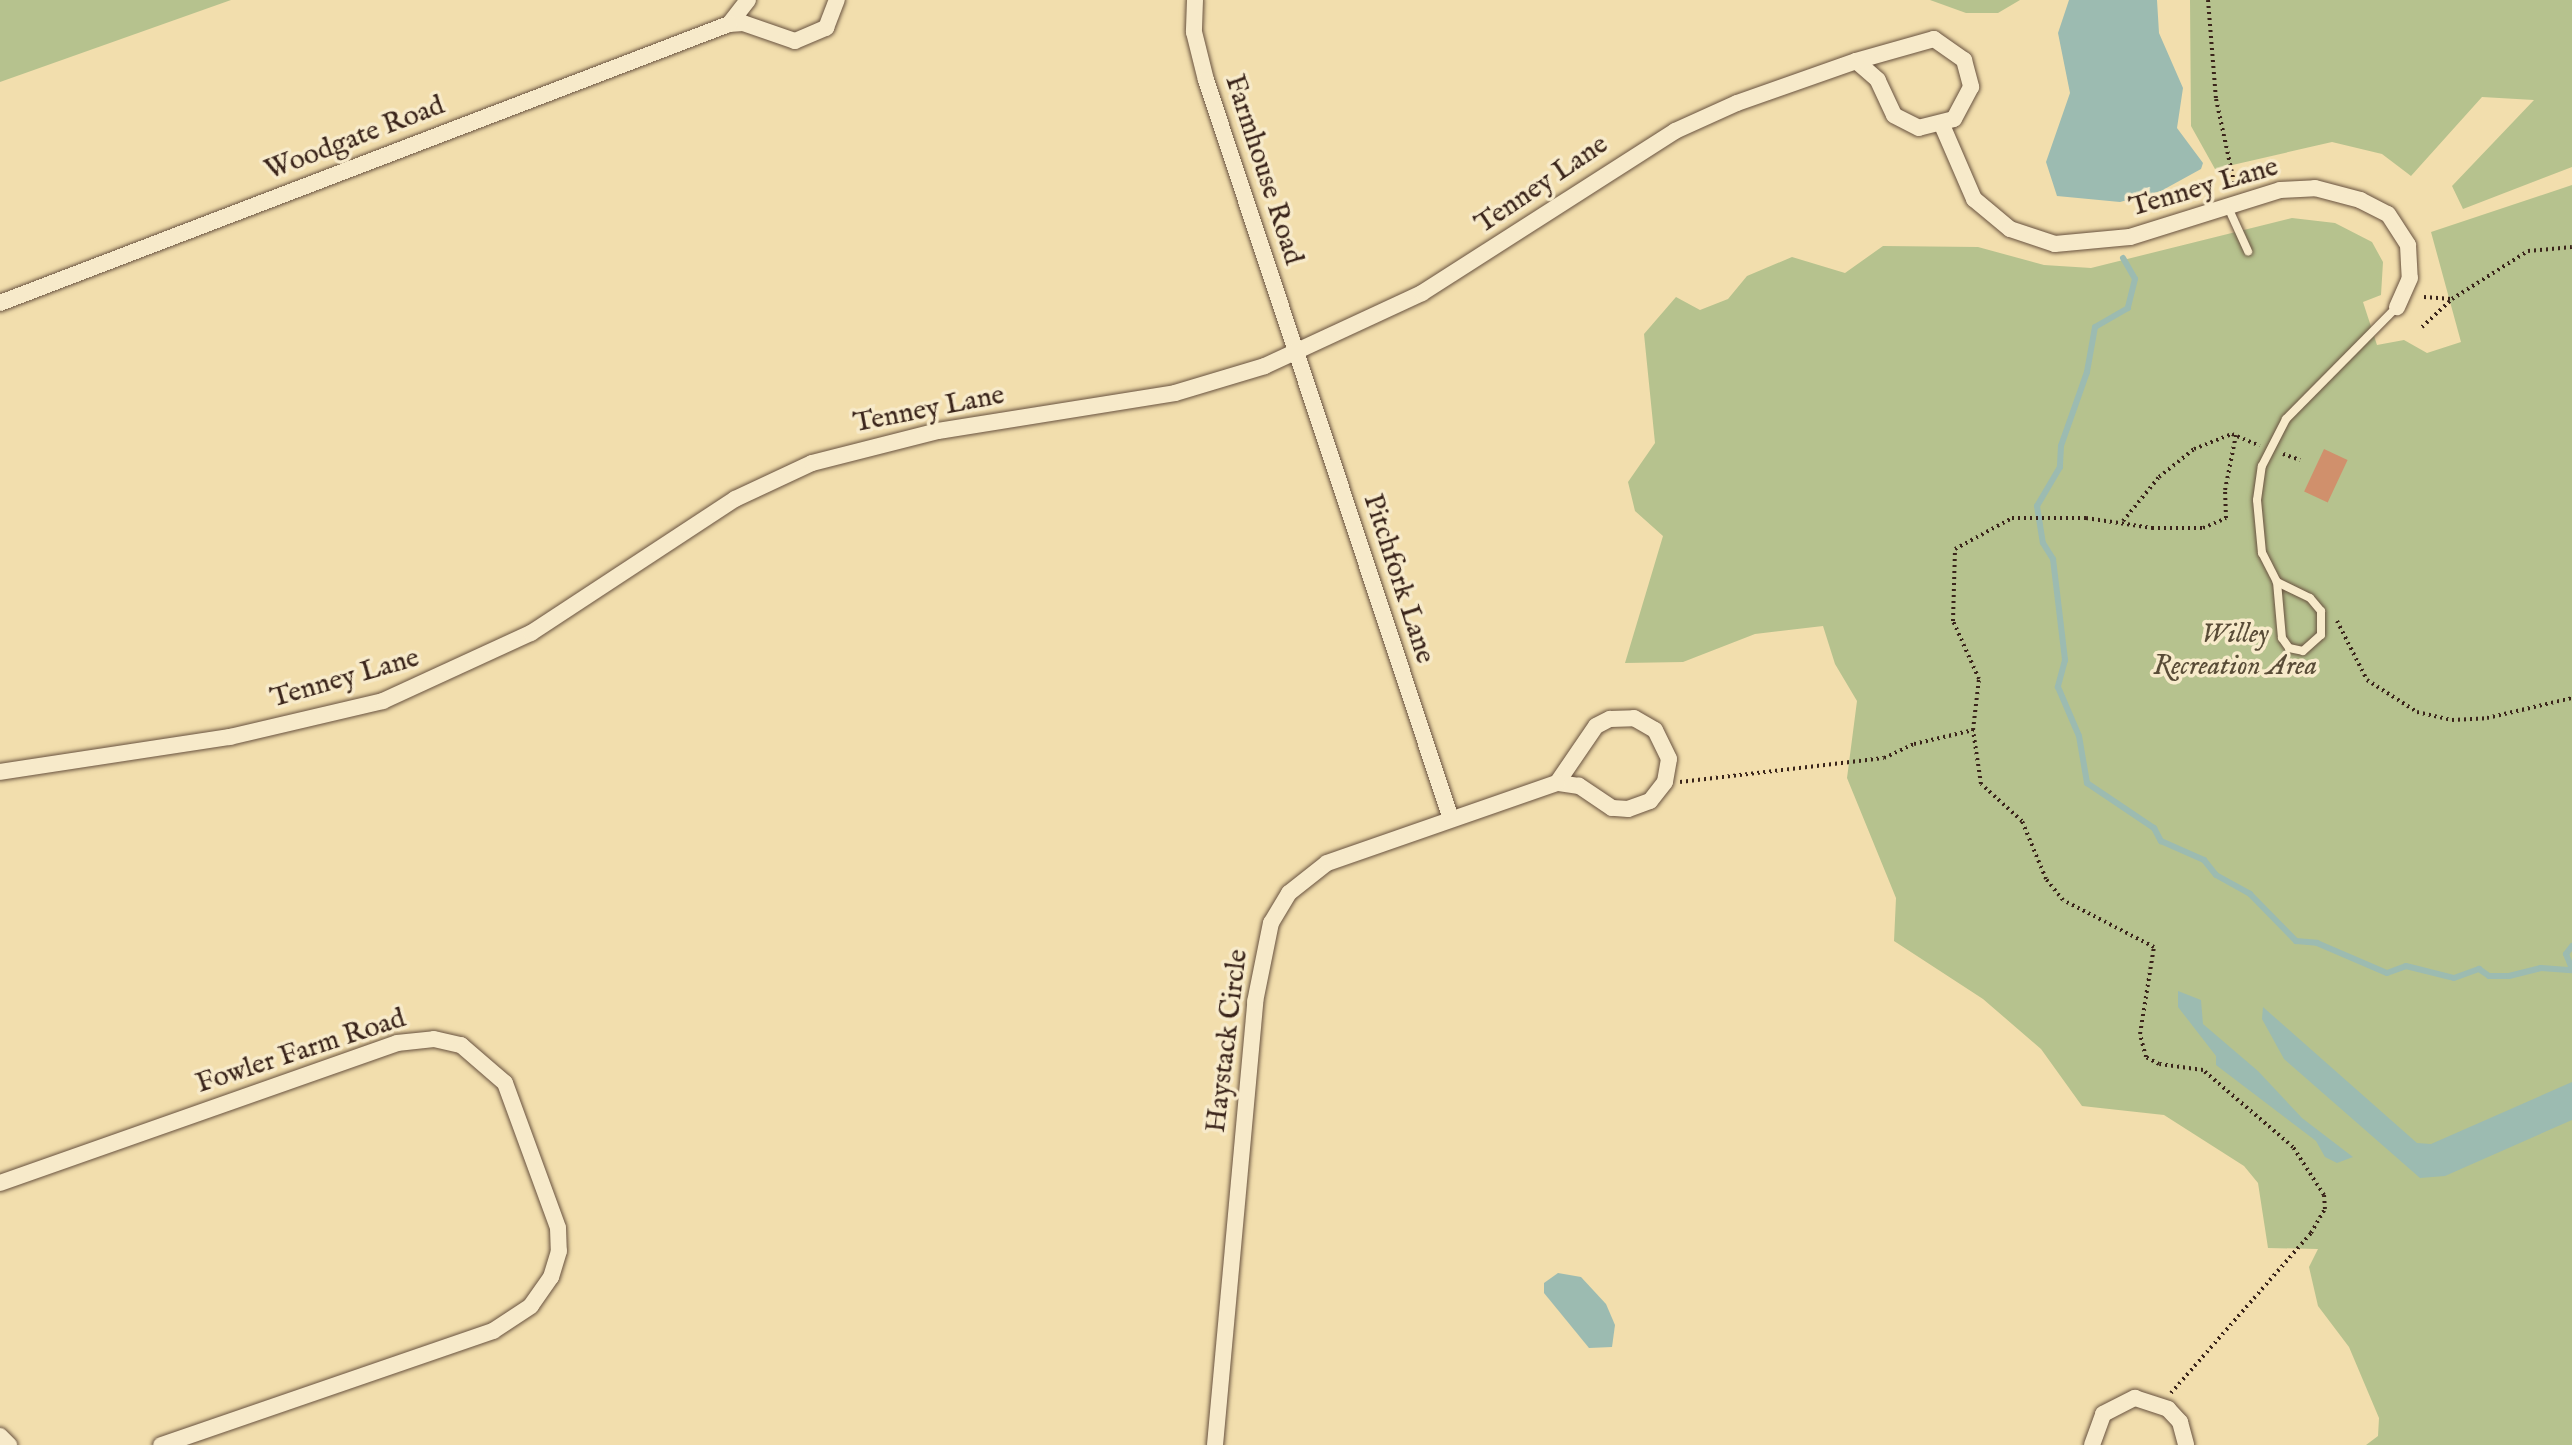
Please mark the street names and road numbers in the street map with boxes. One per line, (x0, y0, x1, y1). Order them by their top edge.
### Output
street label: Farmhouse Road (1216, 71, 1310, 269)
street label: Woodgate Road (261, 89, 449, 189)
street label: Tenney Lane (1469, 128, 1615, 242)
street label: Tenney Lane (2126, 151, 2282, 225)
street label: Tenney Lane (851, 379, 1007, 441)
street label: Pitchfork Lane (1355, 490, 1441, 668)
street label: Tenney Lane (267, 642, 423, 716)
street label: Haystack Circle (1200, 947, 1256, 1135)
street label: Fowler Farm Road (192, 1002, 410, 1102)

